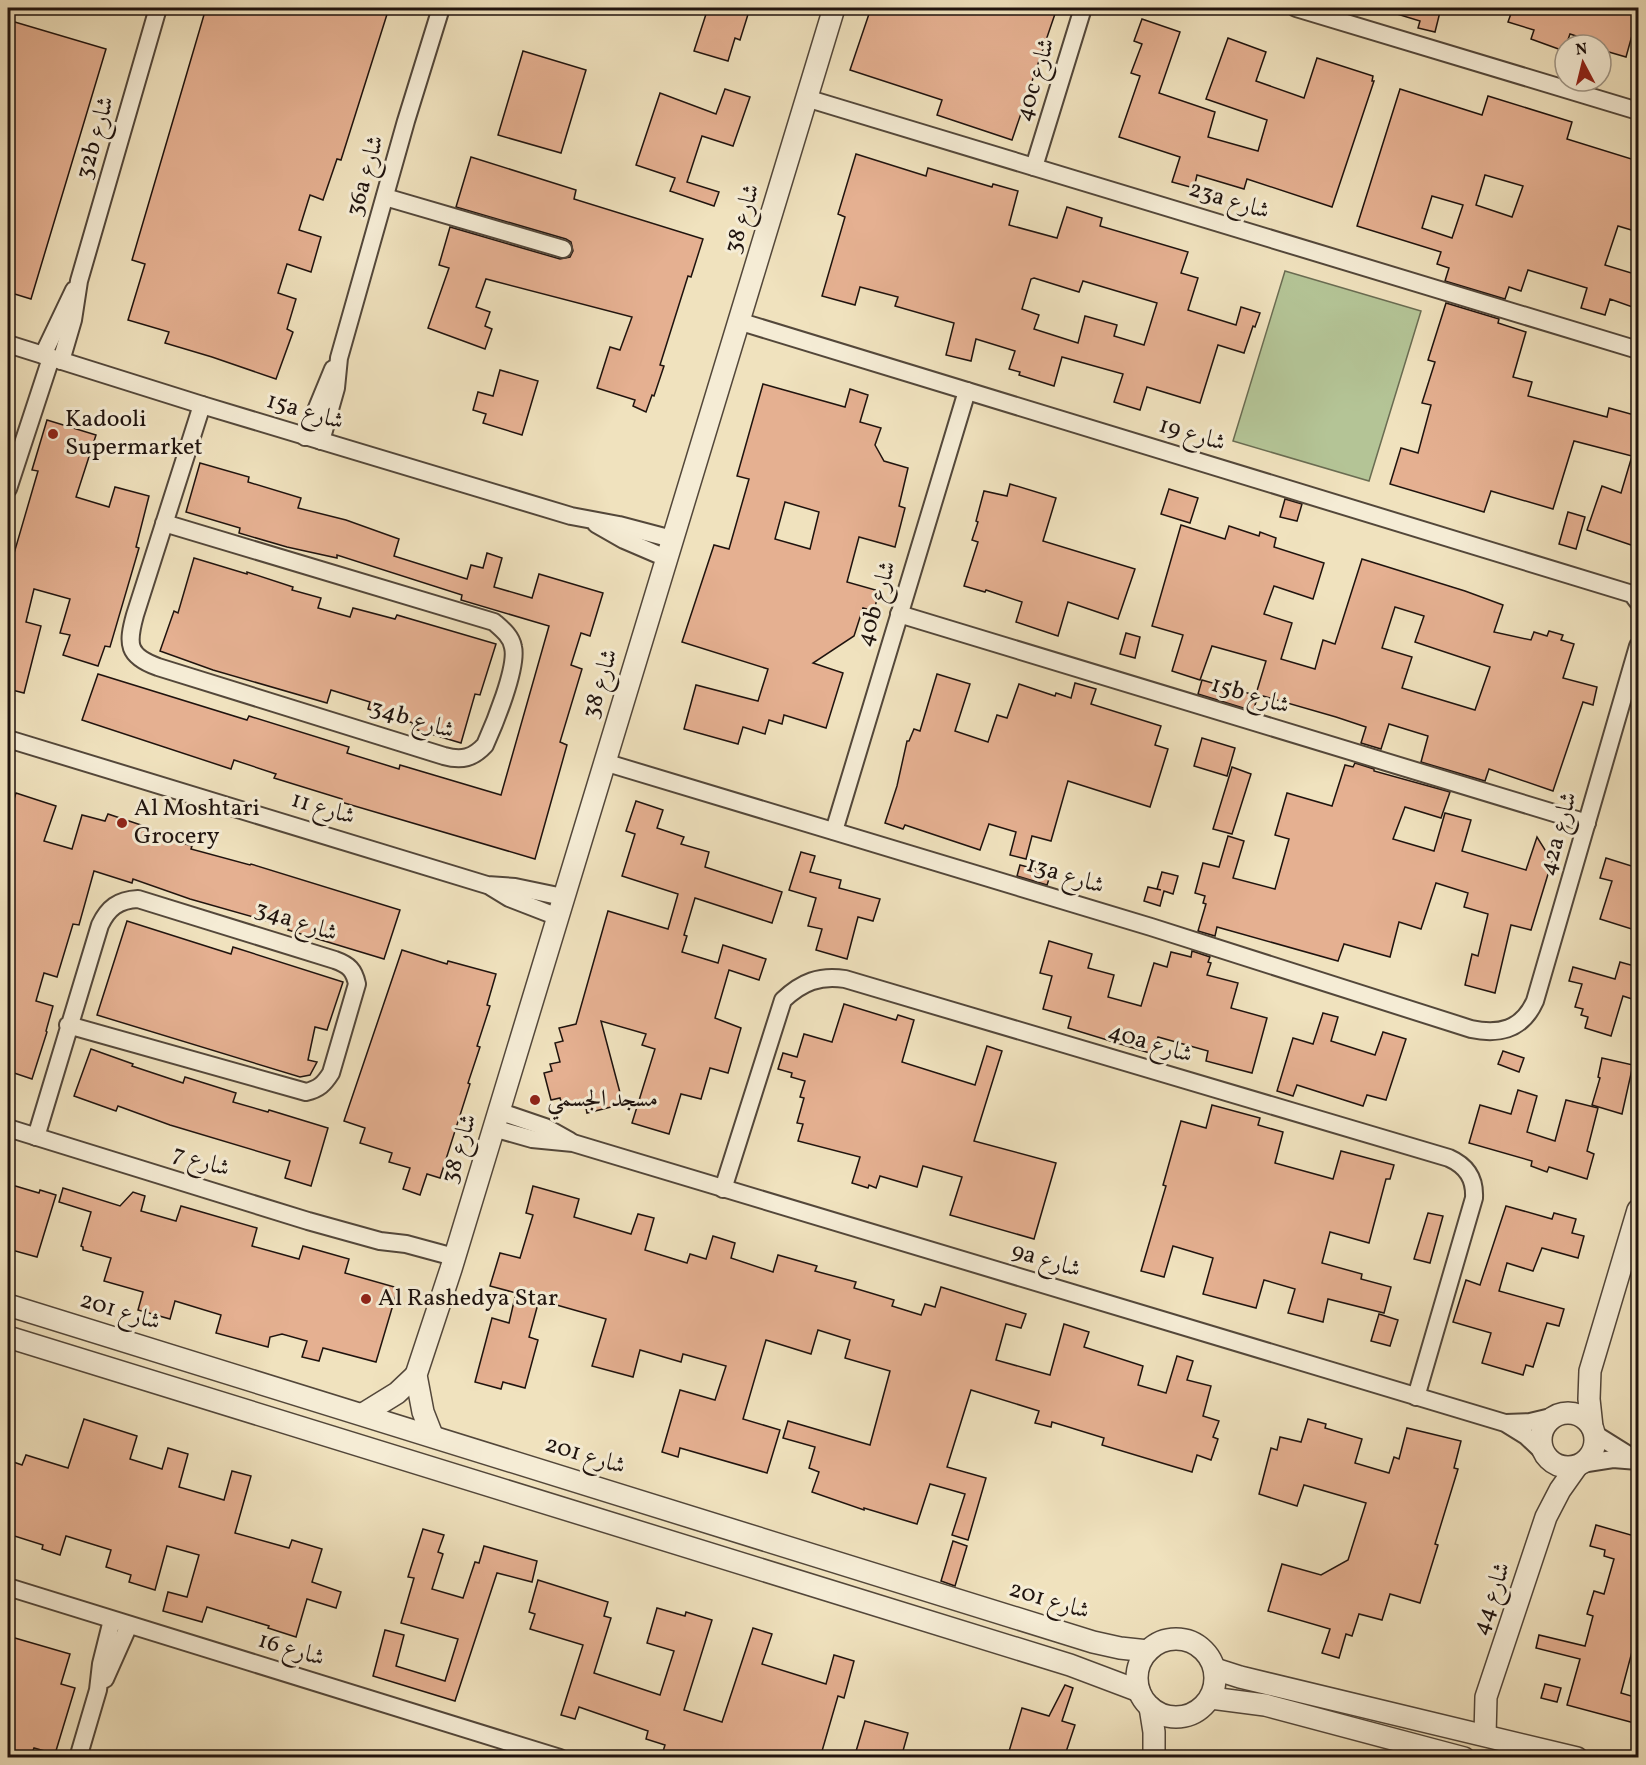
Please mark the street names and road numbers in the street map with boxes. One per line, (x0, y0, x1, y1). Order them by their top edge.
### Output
street label: 40c شارع (1007, 34, 1066, 126)
street label: 32b شارع (68, 93, 125, 184)
street label: 36a شارع (338, 131, 395, 221)
street label: 23a شارع (1184, 173, 1274, 230)
street label: شارع 38 (716, 180, 771, 258)
street label: 15a شارع (262, 384, 348, 441)
street label: شارع 19 (1154, 409, 1230, 462)
street label: 40b شارع (848, 557, 907, 651)
street label: شارع 38 (574, 645, 629, 723)
street label: 15b شارع (1206, 668, 1293, 725)
street label: 34b شارع (365, 691, 458, 750)
street label: شارع 11 (287, 783, 359, 836)
street label: 42a شارع (1531, 788, 1588, 880)
street label: 13a شارع (1021, 848, 1108, 905)
street label: 34a شارع (250, 893, 342, 952)
street label: 40a شارع (1103, 1015, 1196, 1074)
street label: شارع 38 (433, 1110, 488, 1188)
street label: شارع 7 (168, 1137, 234, 1188)
street label: 9a شارع (1007, 1234, 1085, 1289)
street label: شارع 201 (75, 1284, 165, 1341)
street label: شارع 201 (540, 1428, 630, 1485)
street label: شارع 44 (1464, 1558, 1521, 1640)
street label: شارع 201 (1004, 1573, 1094, 1630)
street label: شارع 16 (253, 1624, 328, 1677)

